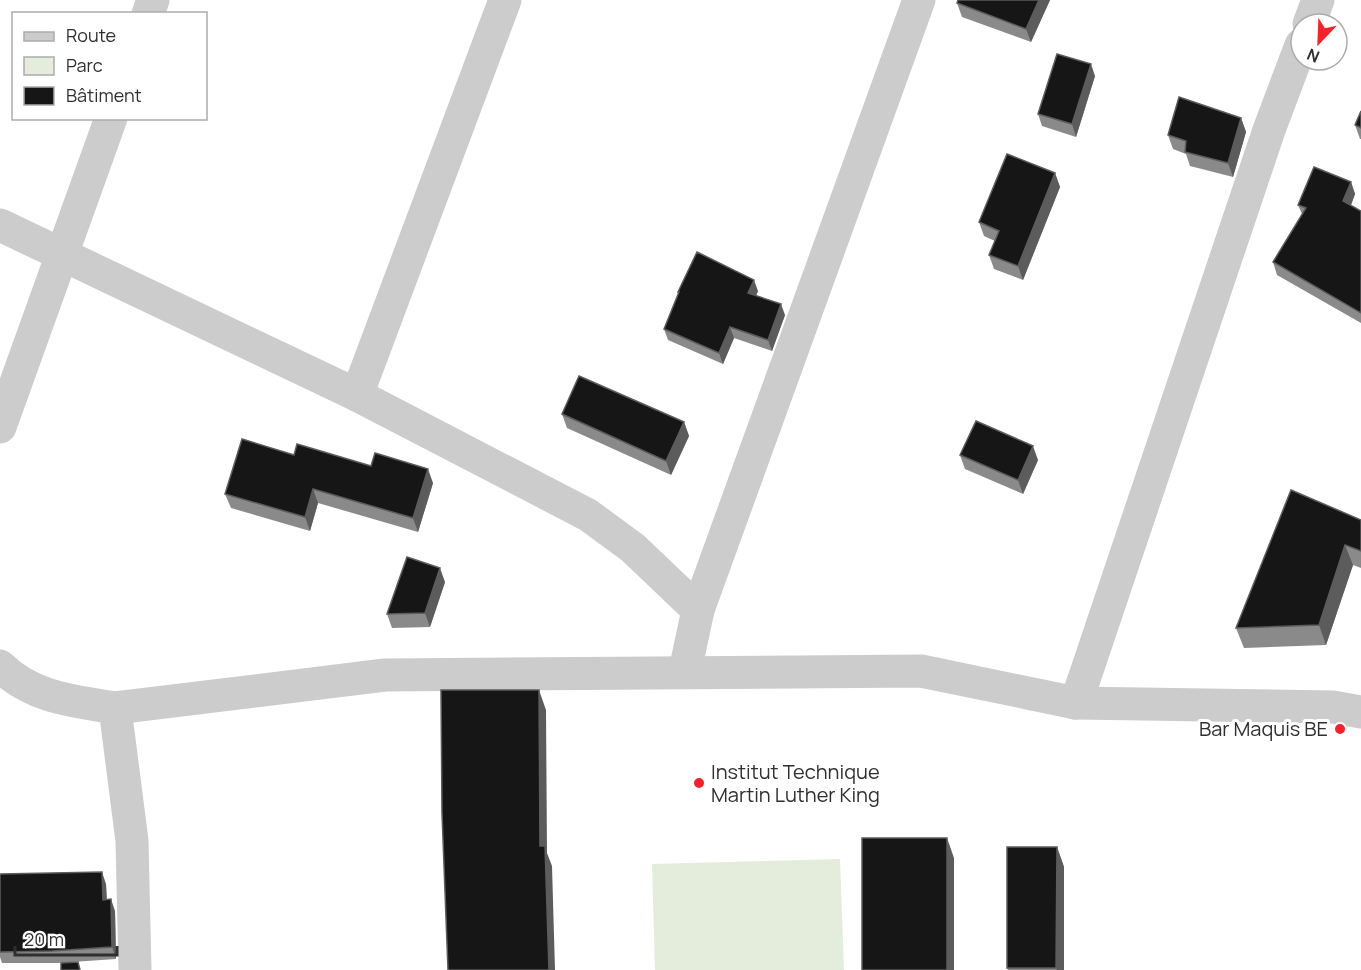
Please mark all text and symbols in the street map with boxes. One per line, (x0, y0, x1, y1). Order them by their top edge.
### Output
legend (12, 12, 207, 120)
north arrow (1289, 12, 1349, 72)
text: Route (66, 23, 116, 47)
text: N (1304, 43, 1323, 68)
text: Parc (66, 53, 103, 77)
text: Bâtiment (66, 83, 142, 107)
place label: Bar Maquis BE (1199, 715, 1328, 742)
marker: Bar Maquis BE (1333, 722, 1347, 736)
place label: Institut Technique Martin Luther King (711, 758, 880, 808)
marker: Institut Technique Martin Luther King (692, 776, 706, 790)
scale bar (15, 919, 117, 957)
text: 20 m (24, 927, 64, 951)

